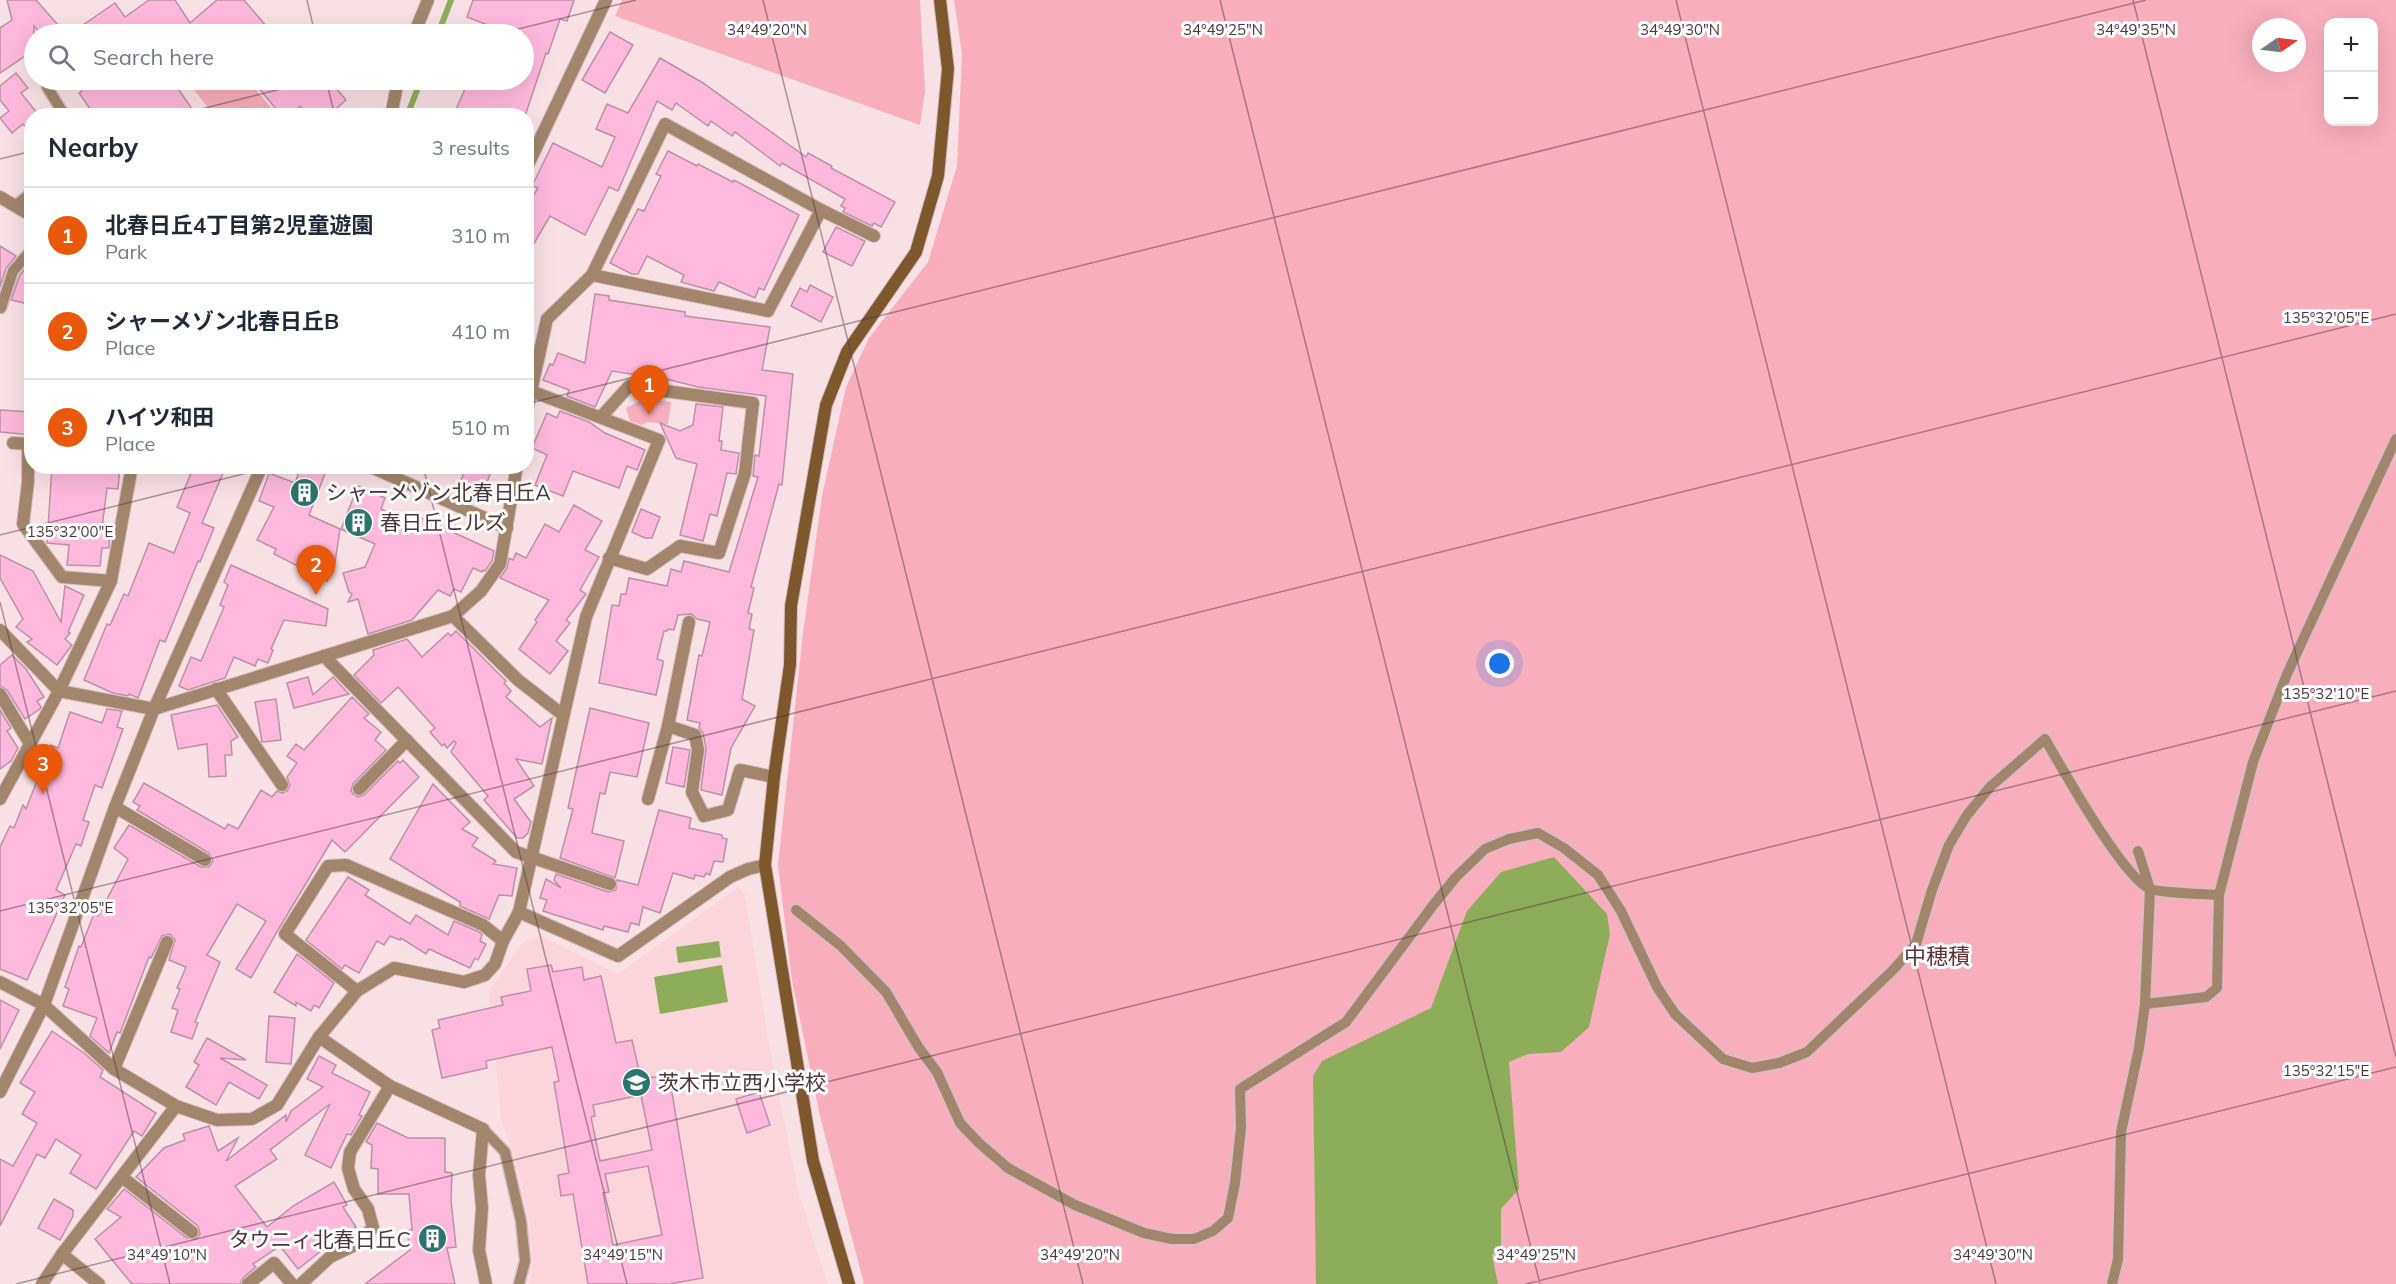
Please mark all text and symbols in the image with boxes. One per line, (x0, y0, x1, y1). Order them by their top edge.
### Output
north arrow (2252, 18, 2306, 72)
map controls (2324, 18, 2378, 126)
button: + (2324, 18, 2378, 72)
text: 34°49'20"N (727, 20, 807, 39)
text: 34°49'25"N (1183, 20, 1263, 39)
text: 34°49'30"N (1640, 20, 1720, 39)
text: 34°49'35"N (2096, 20, 2176, 39)
search box (24, 24, 534, 90)
icon: search (45, 41, 78, 74)
text: Search here (93, 43, 214, 71)
button: − (2324, 72, 2378, 126)
text: Nearby (48, 131, 138, 164)
text: 3 results (432, 135, 510, 160)
text: 北春日丘4丁目第2児童遊園 (105, 211, 373, 239)
text: 1 (62, 223, 74, 248)
text: 310 m (451, 223, 510, 248)
text: Park (105, 239, 147, 264)
text: シャーメゾン北春日丘B (105, 307, 339, 335)
text: 135°32'05"E (2283, 308, 2369, 327)
text: 2 (62, 319, 74, 344)
text: 410 m (451, 319, 510, 344)
text: Place (105, 335, 155, 360)
pin: 1 (630, 366, 668, 415)
text: ハイツ和田 (105, 403, 215, 431)
text: 3 (62, 415, 74, 440)
text: 510 m (451, 415, 510, 440)
text: Place (105, 431, 155, 456)
building icon: シャーメゾン北春日丘A (289, 476, 321, 508)
place label: シャーメゾン北春日丘A (326, 479, 551, 505)
building icon: 春日丘ヒルズ (343, 506, 375, 538)
place label: 春日丘ヒルズ (380, 509, 506, 535)
text: 135°32'00"E (27, 522, 113, 541)
pin: 2 (296, 546, 336, 595)
your location (1485, 649, 1514, 678)
text: 135°32'10"E (2283, 684, 2369, 703)
pin: 3 (24, 744, 63, 794)
text: 135°32'05"E (27, 898, 113, 917)
district label: 中穂積 (1904, 942, 1970, 970)
text: 135°32'15"E (2283, 1061, 2369, 1080)
school or university icon: 茨木市立西小学校 (621, 1066, 653, 1098)
place label: 茨木市立西小学校 (658, 1069, 826, 1095)
building icon: タウニィ北春日丘C (416, 1223, 448, 1255)
place label: タウニィ北春日丘C (229, 1226, 411, 1252)
text: 34°49'10"N (127, 1245, 207, 1264)
text: 34°49'15"N (583, 1245, 663, 1264)
text: 34°49'20"N (1040, 1245, 1120, 1264)
text: 34°49'25"N (1496, 1245, 1576, 1264)
text: 34°49'30"N (1953, 1245, 2033, 1264)

